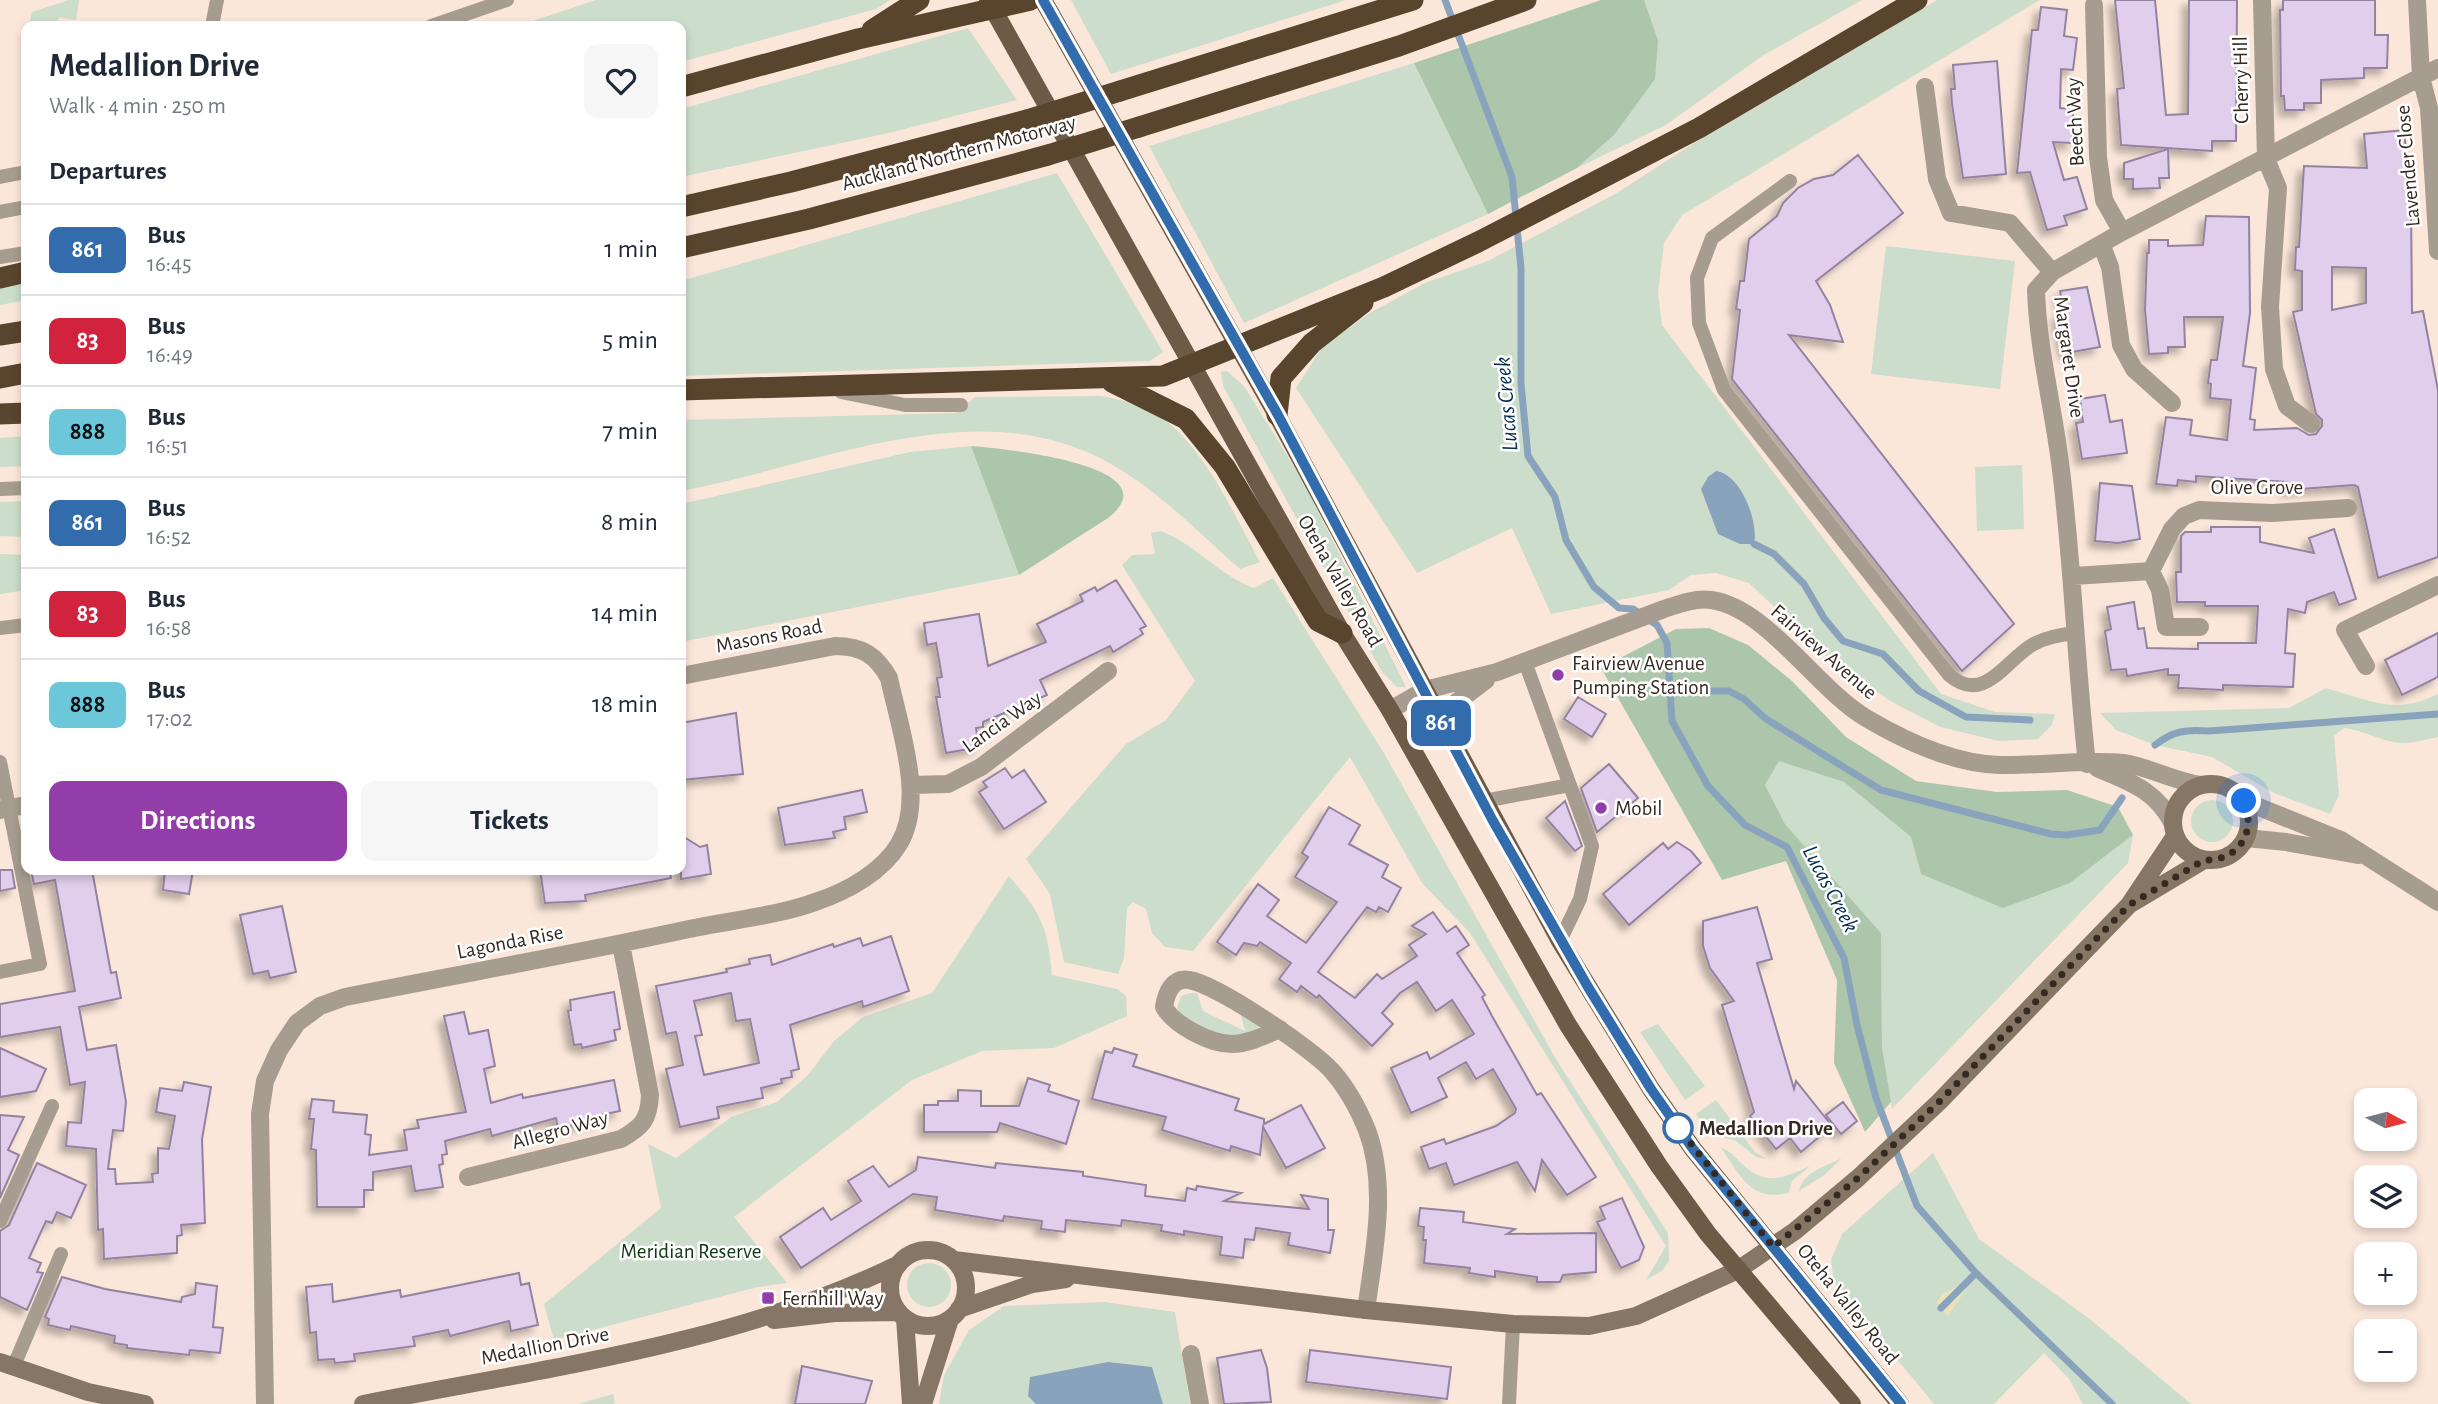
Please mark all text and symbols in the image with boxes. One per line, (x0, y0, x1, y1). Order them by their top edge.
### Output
street label: Cherry Hill (2230, 36, 2252, 124)
button: heart (584, 44, 658, 118)
text: Medallion Drive (49, 50, 260, 83)
street label: Beech Way (2062, 77, 2088, 167)
text: Walk · 4 min · 250 m (49, 95, 226, 118)
street label: Lavender Close (2392, 104, 2424, 228)
street label: Auckland Northern Motorway (840, 112, 1078, 194)
text: Departures (49, 158, 167, 184)
text: Bus (147, 222, 186, 248)
text: 1 min (604, 236, 658, 262)
text: 861 (71, 238, 104, 262)
text: 16:45 (147, 253, 192, 276)
street label: Margaret Drive (2050, 295, 2088, 419)
text: Bus (147, 313, 186, 339)
text: 5 min (602, 327, 658, 353)
text: 83 (76, 329, 99, 353)
text: 16:49 (147, 344, 193, 367)
water label: Lucas Creek (1491, 355, 1523, 452)
text: Bus (147, 404, 186, 430)
text: 7 min (602, 418, 658, 444)
text: 888 (70, 420, 105, 444)
text: 16:51 (147, 435, 189, 458)
street label: Olive Grove (2211, 477, 2303, 498)
text: Bus (147, 495, 186, 521)
text: 8 min (601, 509, 658, 535)
text: 861 (71, 511, 104, 535)
street label: Oteha Valley Road (1294, 512, 1386, 651)
text: 16:52 (147, 526, 191, 549)
text: Bus (147, 586, 186, 612)
text: 14 min (592, 600, 658, 626)
street label: Fairview Avenue (1767, 601, 1881, 703)
text: 83 (76, 602, 99, 626)
street label: Masons Road (714, 615, 824, 657)
text: 16:58 (147, 617, 192, 640)
place label: Fairview Avenue Pumping Station (1572, 653, 1709, 698)
marker: Fairview Avenue Pumping Station (1550, 667, 1566, 683)
text: Bus (147, 677, 186, 703)
street label: Lancia Way (959, 687, 1045, 757)
text: 18 min (592, 691, 658, 717)
text: 888 (70, 693, 105, 717)
line badge: 861 (1401, 700, 1481, 746)
text: 17:02 (147, 708, 192, 731)
text: 861 (1425, 711, 1457, 735)
button: Directions (49, 781, 347, 861)
button: Tickets (361, 781, 658, 861)
your location (2226, 783, 2261, 818)
place label: Mobil (1615, 798, 1663, 819)
marker: Mobil (1593, 800, 1609, 816)
water label: Lucas Creek (1798, 842, 1863, 937)
street label: Lagonda Rise (455, 921, 565, 963)
north arrow (2354, 1088, 2417, 1152)
map controls (2354, 1088, 2417, 1382)
street label: Allegro Way (510, 1107, 610, 1153)
marker: Medallion Drive (1663, 1113, 1693, 1143)
place label: Medallion Drive (1699, 1118, 1833, 1139)
button: layers (2354, 1165, 2417, 1228)
street label: Oteha Valley Road (1793, 1240, 1903, 1368)
park label: Meridian Reserve (621, 1241, 761, 1262)
button: + (2354, 1242, 2417, 1305)
place label: Fernhill Way (782, 1288, 884, 1309)
marker: Fernhill Way (760, 1290, 776, 1306)
button: − (2354, 1319, 2417, 1382)
street label: Medallion Drive (479, 1323, 611, 1369)

